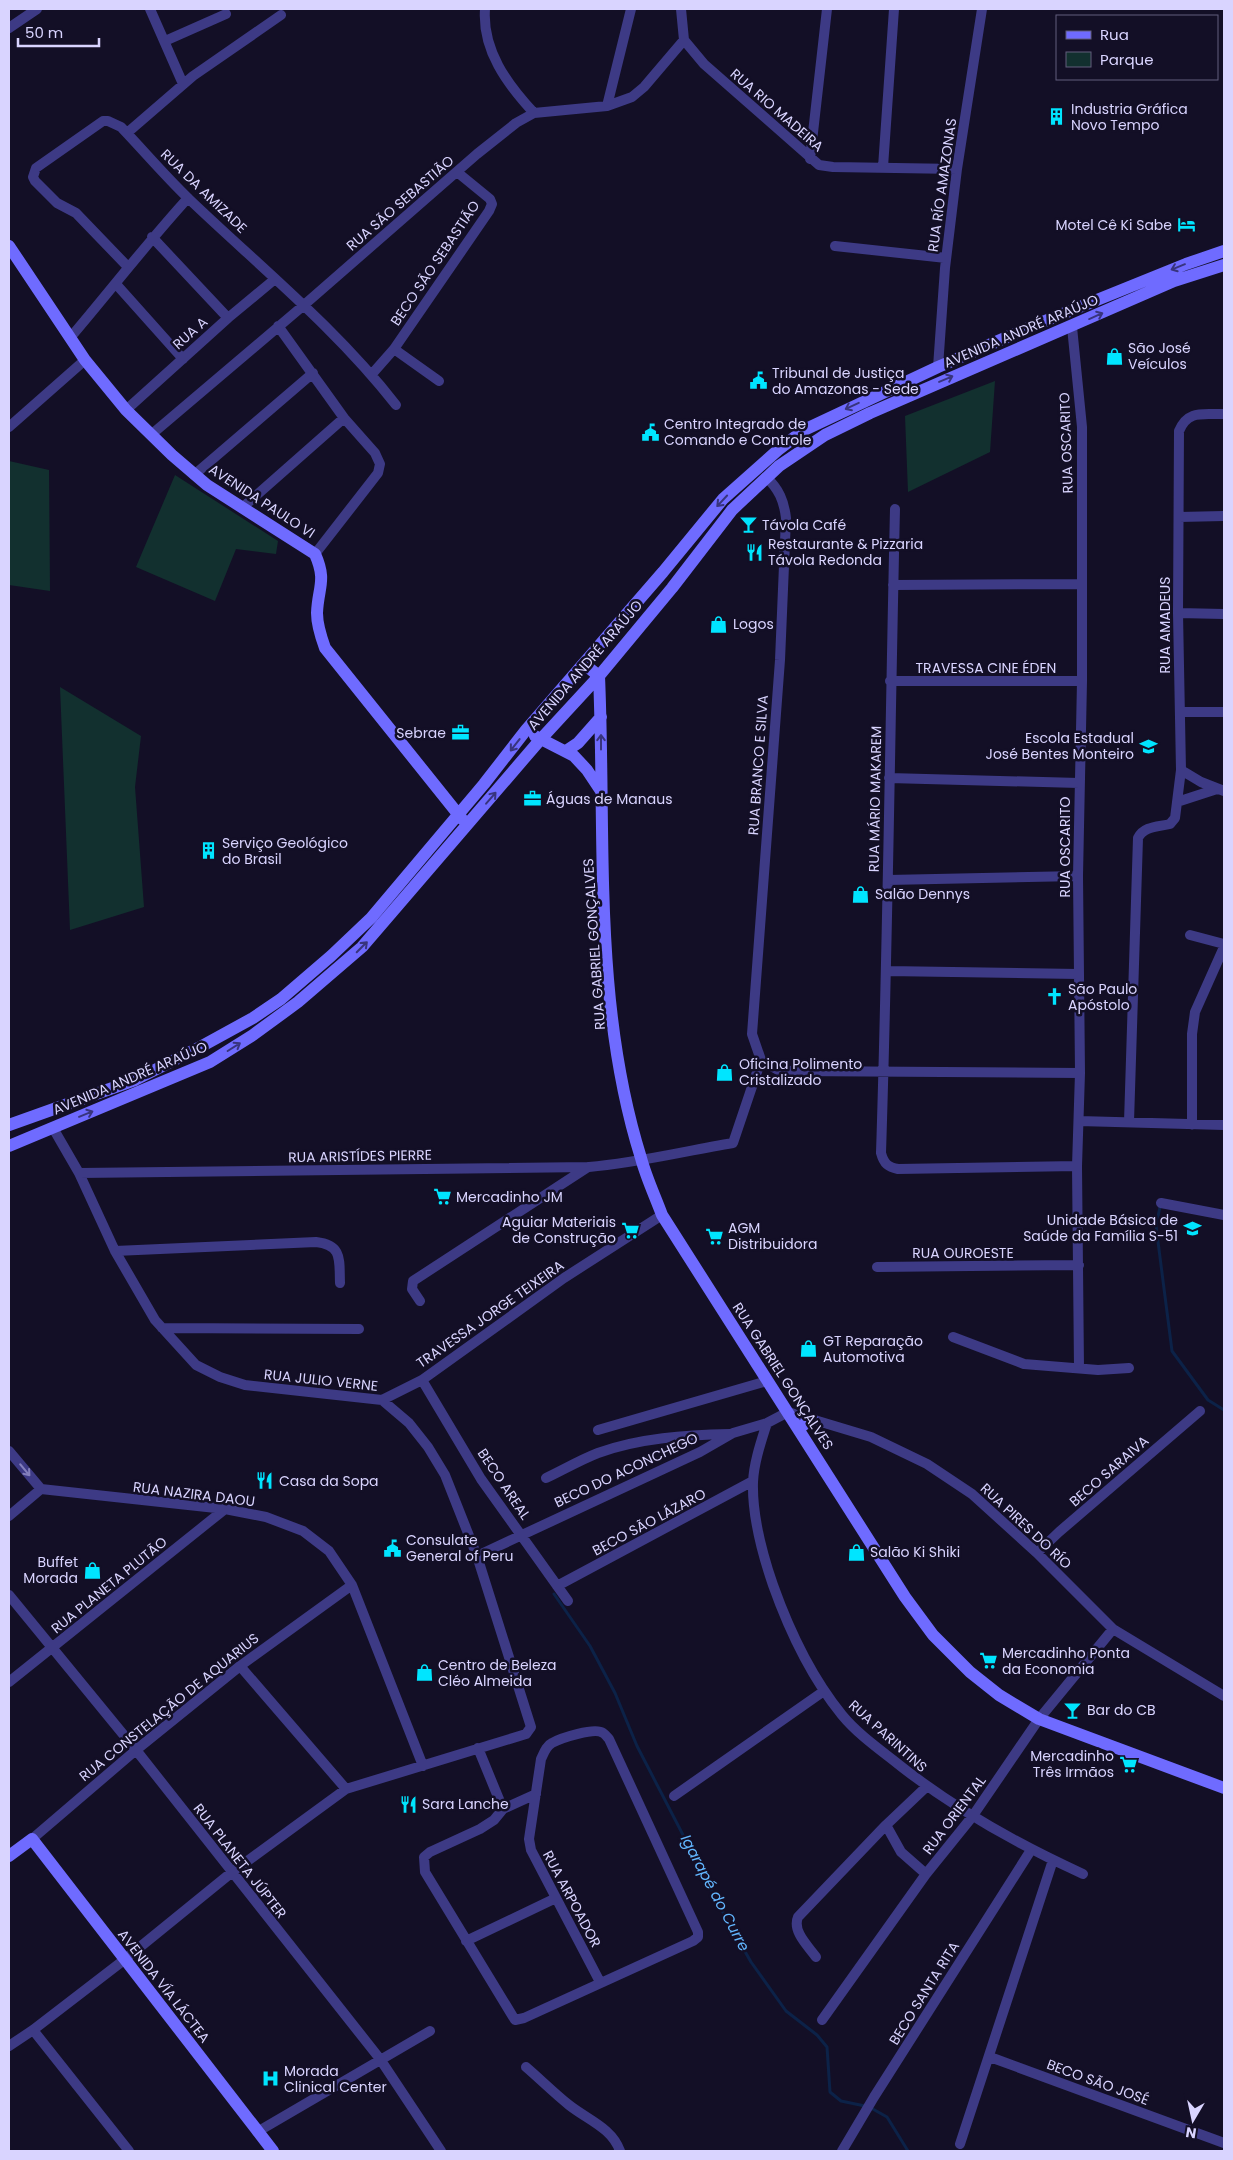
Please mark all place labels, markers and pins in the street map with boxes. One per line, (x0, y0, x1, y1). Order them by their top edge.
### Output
place label: Industria Gráfica Novo Tempo (1071, 99, 1188, 135)
building icon: Industria Gráfica Novo Tempo (1047, 107, 1067, 127)
place label: Motel Cê Ki Sabe (1055, 215, 1172, 235)
hotel icon: Motel Cê Ki Sabe (1176, 215, 1196, 235)
place label: São José Veículos (1128, 338, 1191, 374)
shop icon: São José Veículos (1104, 346, 1124, 366)
place label: Tribunal de Justiça do Amazonas - Sede (772, 363, 919, 399)
public building icon: Tribunal de Justiça do Amazonas - Sede (748, 371, 768, 391)
place label: Centro Integrado de Comando e Controle (664, 414, 812, 450)
public building icon: Centro Integrado de Comando e Controle (640, 422, 660, 442)
bar icon: Távola Café (738, 515, 758, 535)
place label: Távola Café (762, 515, 846, 535)
place label: Restaurante & Pizzaria Távola Redonda (768, 534, 923, 570)
restaurant icon: Restaurante & Pizzaria Távola Redonda (744, 542, 764, 562)
shop icon: Logos (709, 614, 729, 634)
place label: Logos (733, 614, 774, 634)
place label: Sebrae (396, 723, 446, 743)
office icon: Sebrae (450, 723, 470, 743)
place label: Escola Estadual José Bentes Monteiro (985, 728, 1134, 764)
school or university icon: Escola Estadual José Bentes Monteiro (1138, 736, 1158, 756)
office icon: Águas de Manaus (522, 789, 542, 809)
place label: Águas de Manaus (546, 789, 672, 809)
place label: Serviço Geológico do Brasil (222, 833, 348, 869)
building icon: Serviço Geológico do Brasil (198, 841, 218, 861)
shop icon: Salão Dennys (851, 884, 871, 904)
place label: Salão Dennys (875, 884, 970, 904)
place label: São Paulo Apóstolo (1068, 979, 1137, 1015)
church icon: São Paulo Apóstolo (1044, 987, 1064, 1007)
place label: Oficina Polimento Cristalizado (739, 1054, 862, 1090)
shop icon: Oficina Polimento Cristalizado (715, 1062, 735, 1082)
supermarket icon: Mercadinho JM (432, 1187, 452, 1207)
place label: Mercadinho JM (456, 1187, 563, 1207)
place label: Unidade Básica de Saúde da Família S-51 (1023, 1210, 1178, 1246)
place label: Aguiar Materiais de Construção (502, 1212, 616, 1248)
place label: AGM Distribuidora (728, 1218, 817, 1254)
school or university icon: Unidade Básica de Saúde da Família S-51 (1182, 1218, 1202, 1238)
supermarket icon: Aguiar Materiais de Construção (620, 1220, 640, 1240)
supermarket icon: AGM Distribuidora (704, 1226, 724, 1246)
place label: GT Reparação Automotiva (823, 1331, 923, 1367)
shop icon: GT Reparação Automotiva (799, 1339, 819, 1359)
restaurant icon: Casa da Sopa (255, 1471, 275, 1491)
place label: Casa da Sopa (279, 1471, 379, 1491)
place label: Consulate General of Peru (406, 1530, 513, 1566)
public building icon: Consulate General of Peru (382, 1538, 402, 1558)
shop icon: Salão Ki Shiki (846, 1542, 866, 1562)
place label: Salão Ki Shiki (870, 1542, 960, 1562)
place label: Buffet Morada (23, 1552, 78, 1588)
shop icon: Buffet Morada (82, 1560, 102, 1580)
place label: Mercadinho Ponta da Economia (1002, 1643, 1130, 1679)
supermarket icon: Mercadinho Ponta da Economia (978, 1651, 998, 1671)
place label: Centro de Beleza Cléo Almeida (438, 1655, 557, 1691)
shop icon: Centro de Beleza Cléo Almeida (414, 1663, 434, 1683)
bar icon: Bar do CB (1063, 1700, 1083, 1720)
place label: Bar do CB (1087, 1700, 1156, 1720)
place label: Mercadinho Três Irmãos (1030, 1746, 1114, 1782)
supermarket icon: Mercadinho Três Irmãos (1118, 1754, 1138, 1774)
restaurant icon: Sara Lanche (398, 1794, 418, 1814)
place label: Sara Lanche (422, 1794, 509, 1814)
place label: Morada Clinical Center (284, 2061, 387, 2097)
hospital icon: Morada Clinical Center (260, 2069, 280, 2089)

